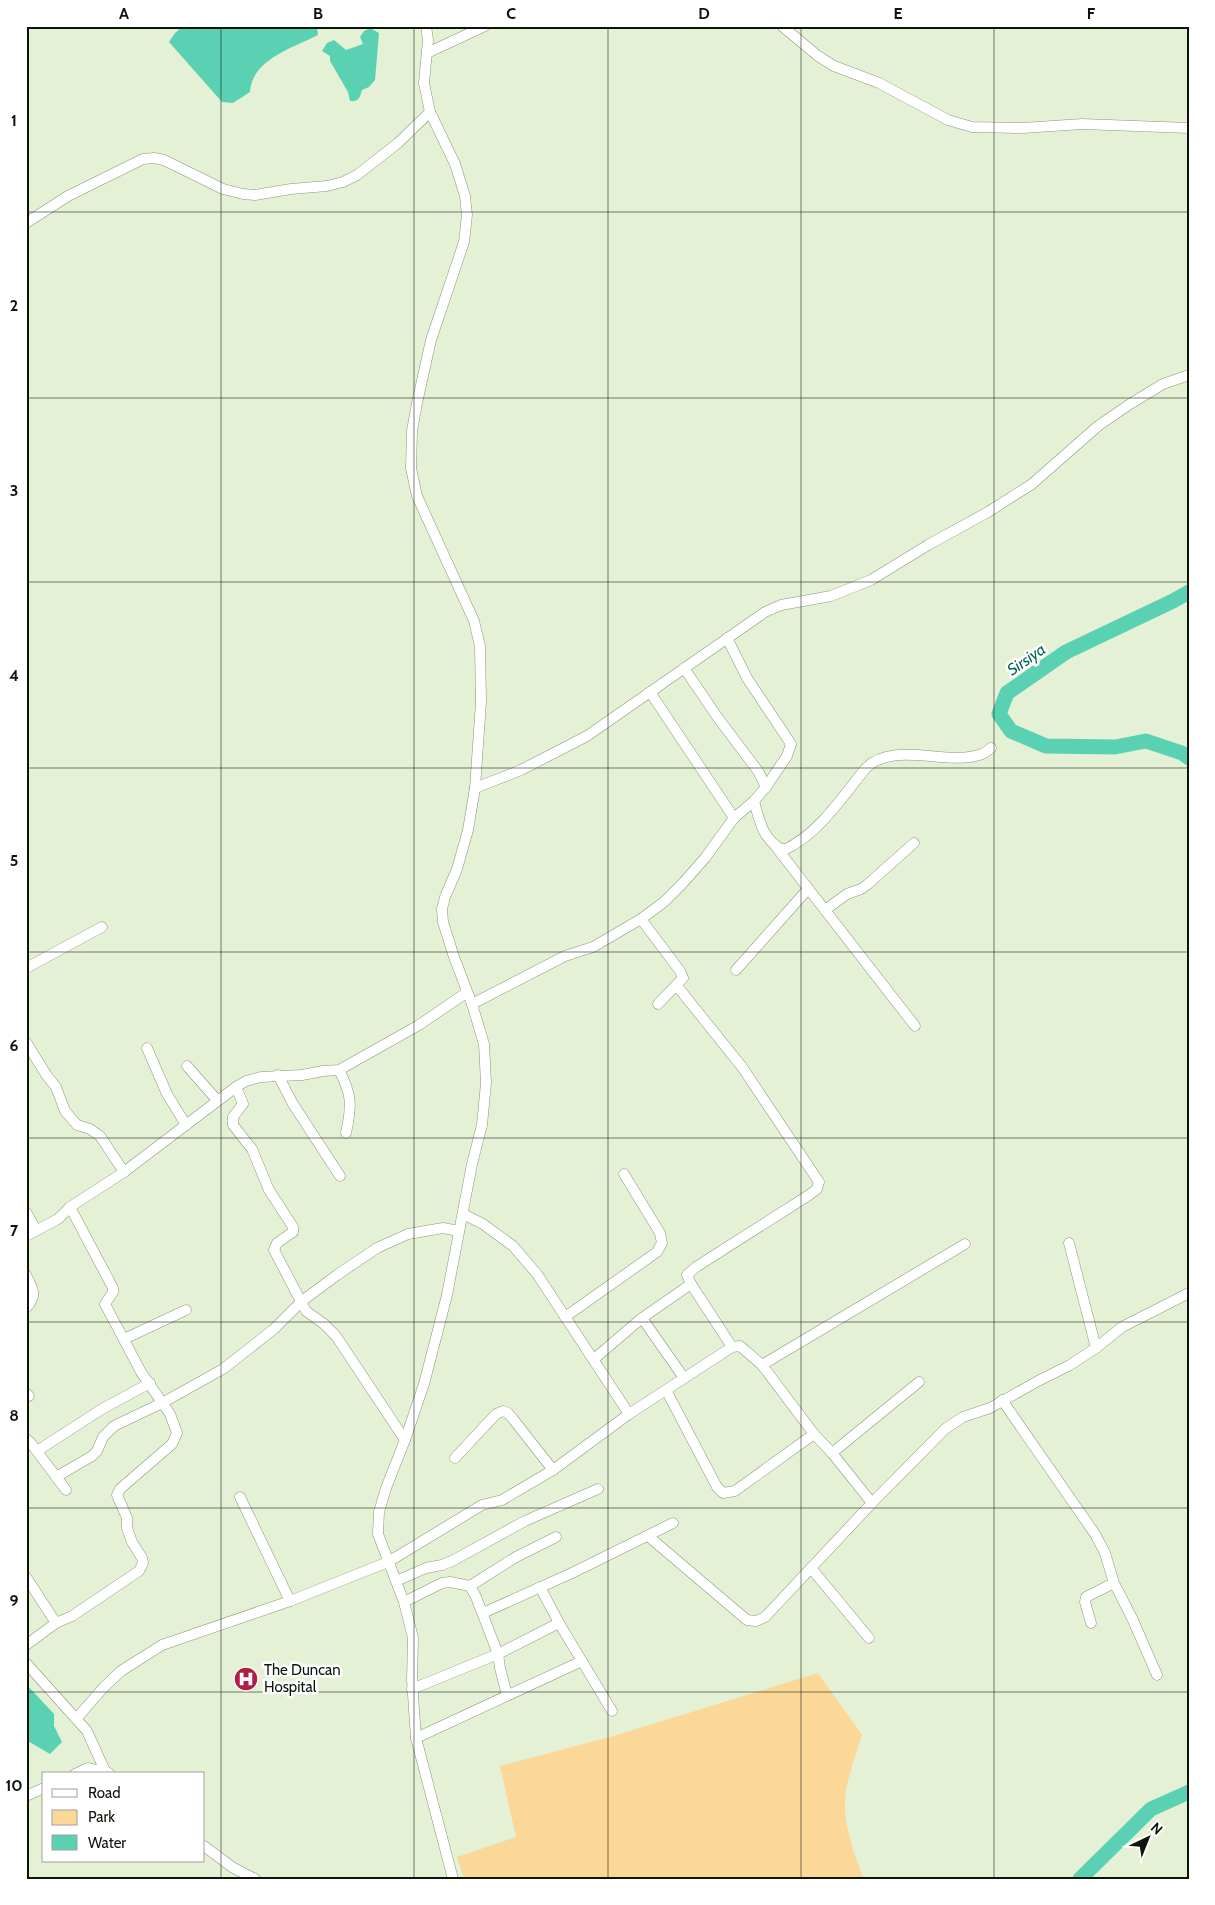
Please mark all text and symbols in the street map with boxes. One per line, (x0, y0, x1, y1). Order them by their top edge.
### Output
text: A (119, 4, 129, 23)
text: B (313, 4, 323, 23)
text: C (506, 4, 516, 23)
text: D (698, 4, 710, 23)
text: E (893, 4, 903, 23)
text: F (1087, 4, 1096, 23)
text: 1 (11, 111, 17, 130)
text: 2 (10, 296, 18, 315)
text: 3 (10, 481, 18, 500)
water label: Sirsiya (1003, 639, 1049, 679)
text: 4 (9, 666, 19, 685)
text: 5 (10, 851, 18, 870)
text: 6 (10, 1036, 19, 1055)
text: 7 (10, 1221, 19, 1240)
text: 8 (9, 1406, 19, 1425)
text: 9 (10, 1591, 19, 1610)
place label: The Duncan Hospital (264, 1661, 341, 1696)
hospital icon: The Duncan Hospital (233, 1666, 259, 1692)
legend (42, 1772, 205, 1862)
text: 10 (5, 1776, 23, 1795)
text: Road (88, 1784, 121, 1802)
text: Park (88, 1808, 115, 1826)
north arrow (1122, 1812, 1172, 1862)
text: N (1147, 1819, 1167, 1838)
text: Water (88, 1834, 126, 1852)

